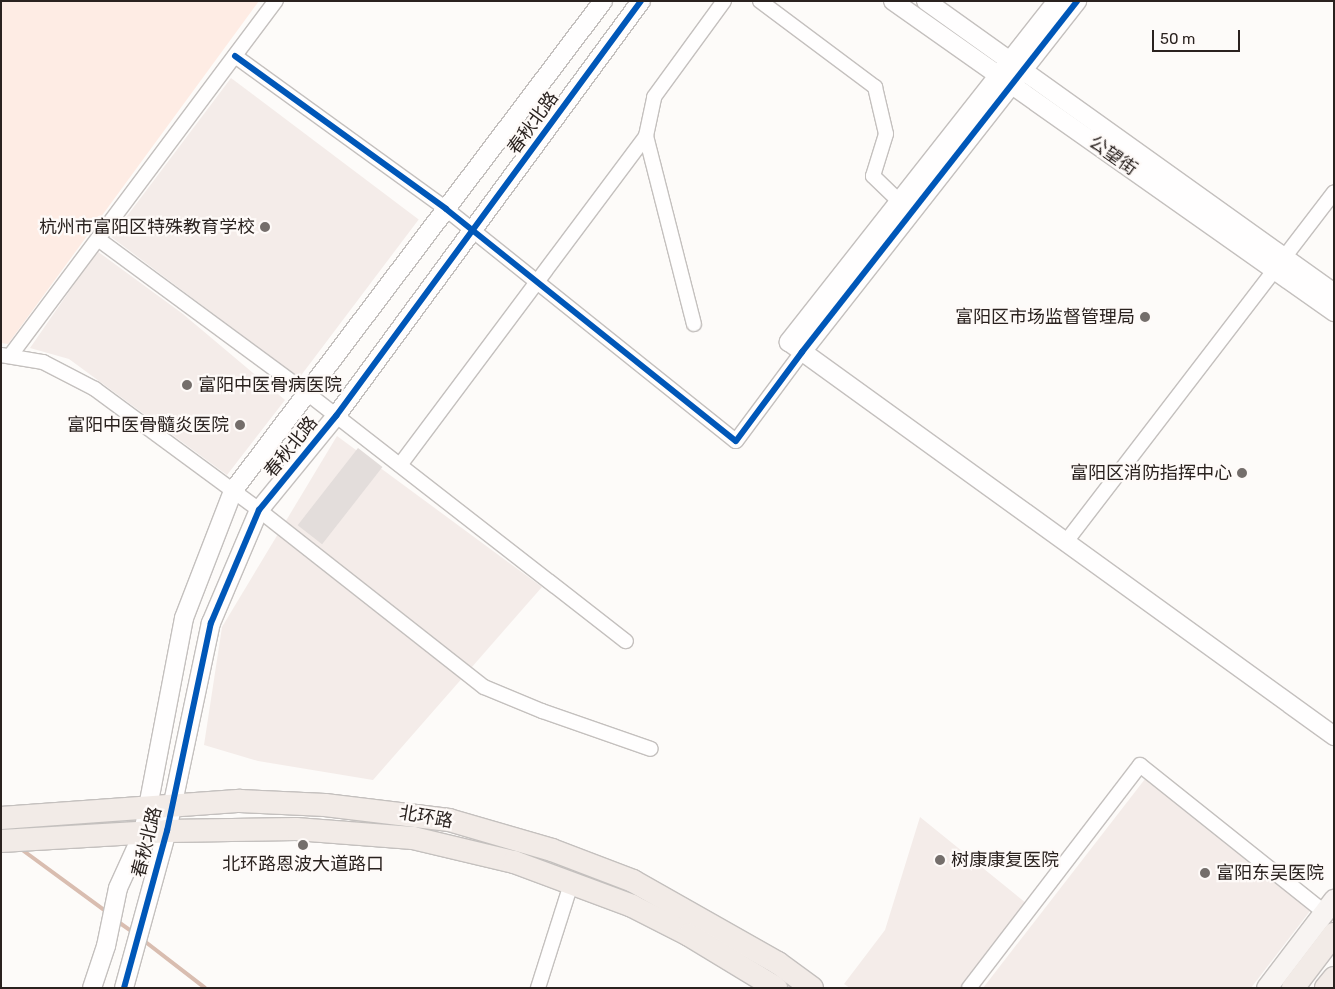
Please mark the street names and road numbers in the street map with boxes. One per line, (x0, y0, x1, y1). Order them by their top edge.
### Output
street label: 春秋北路 (503, 88, 563, 158)
street label: 公望街 (1085, 132, 1141, 180)
street label: 春秋北路 (260, 412, 322, 482)
street label: 北环路 (398, 802, 454, 832)
street label: 春秋北路 (128, 804, 166, 880)

